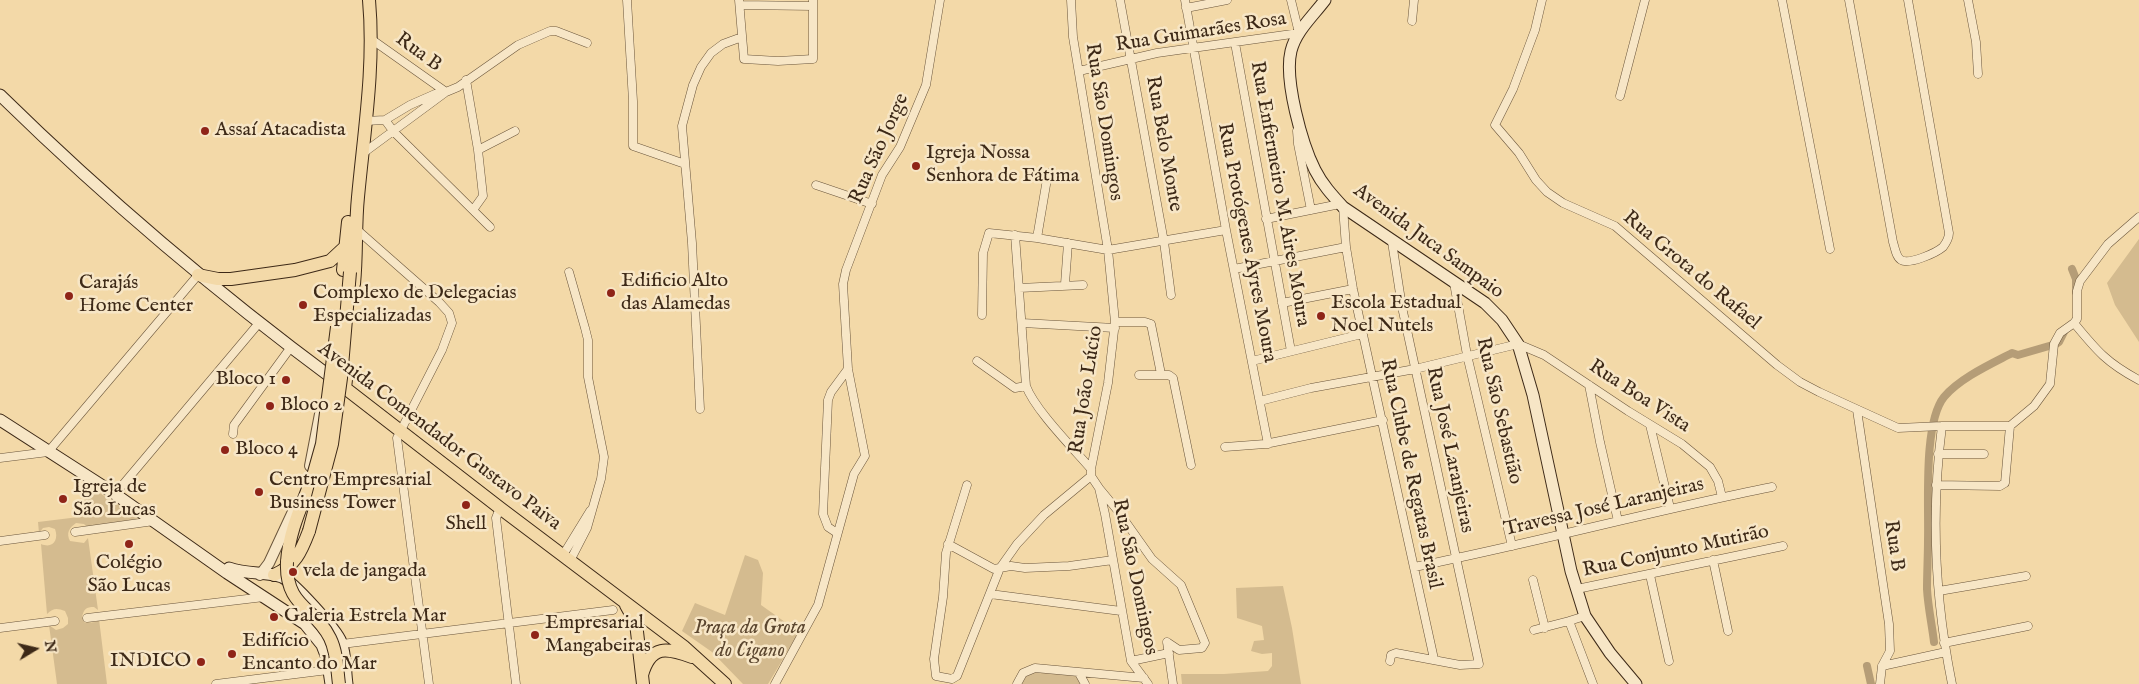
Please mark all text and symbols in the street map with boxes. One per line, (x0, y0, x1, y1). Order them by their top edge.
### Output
street label: Rua Guimarães Rosa (1114, 8, 1288, 58)
street label: Rua B (390, 28, 446, 78)
street label: Rua São Domingos (1079, 41, 1127, 203)
street label: Rua Enfermeiro M. Aires Moura (1244, 59, 1314, 329)
street label: Rua Belo Monte (1139, 74, 1187, 214)
street label: Rua São Jorge (845, 90, 915, 208)
place label: Assaí Atacadista (215, 119, 346, 143)
street label: Rua Protógenes Ayres Moura (1211, 121, 1281, 365)
marker: Assaí Atacadista (199, 125, 211, 137)
place label: Igreja Nossa Senhora de Fátima (926, 142, 1079, 189)
marker: Igreja Nossa Senhora de Fátima (910, 160, 922, 172)
street label: Avenida Juca Sampaio (1348, 179, 1508, 305)
street label: Rua Grota do Rafael (1617, 206, 1765, 336)
place label: Edificio Alto das Alamedas (621, 270, 730, 317)
place label: Carajás Home Center (79, 272, 193, 319)
place label: Complexo de Delegacias Especializadas (313, 282, 517, 329)
marker: Edificio Alto das Alamedas (605, 287, 617, 299)
marker: Carajás Home Center (63, 290, 75, 302)
place label: Escola Estadual Noel Nutels (1331, 292, 1461, 339)
marker: Complexo de Delegacias Especializadas (297, 299, 309, 311)
marker: Escola Estadual Noel Nutels (1315, 310, 1327, 322)
street label: Rua João Lúcio (1065, 324, 1109, 456)
street label: Rua São Sebastião (1469, 335, 1527, 487)
street label: Avenida Comendador Gustavo Paiva (313, 338, 565, 536)
street label: Rua Boa Vista (1584, 355, 1694, 439)
street label: Rua Clube de Regatas Brasil (1374, 357, 1446, 591)
street label: Rua José Laranjeiras (1420, 365, 1478, 535)
place label: Bloco 1 (215, 368, 276, 392)
marker: Bloco 1 (280, 374, 292, 386)
place label: Bloco 2 (280, 394, 342, 418)
marker: Bloco 2 (264, 400, 276, 412)
place label: Bloco 4 (235, 438, 298, 462)
marker: Bloco 4 (219, 444, 231, 456)
place label: Centro Empresarial Business Tower (269, 469, 432, 516)
street label: Travessa José Laranjeiras (1502, 473, 1706, 543)
place label: Igreja de São Lucas (73, 476, 156, 523)
marker: Centro Empresarial Business Tower (253, 486, 265, 498)
marker: Igreja de São Lucas (57, 493, 69, 505)
street label: Rua São Domingos (1106, 497, 1162, 657)
marker: Shell (460, 499, 472, 511)
place label: Shell (446, 513, 486, 537)
street label: Rua B (1878, 519, 1908, 573)
street label: Rua Conjunto Mutirão (1581, 521, 1771, 583)
marker: Colégio São Lucas (123, 538, 135, 550)
place label: Colégio São Lucas (88, 552, 170, 599)
place label: vela de jangada (303, 560, 426, 584)
marker: vela de jangada (287, 566, 299, 578)
place label: Galeria Estrela Mar (284, 605, 446, 629)
marker: Galeria Estrela Mar (268, 611, 280, 623)
place label: Empresarial Mangabeiras (545, 612, 651, 659)
park label: Praça da Grota do Cigano (694, 617, 806, 664)
north arrow (10, 624, 60, 674)
marker: Empresarial Mangabeiras (529, 629, 541, 641)
place label: Edifício Encanto do Mar (242, 630, 377, 677)
text: N (40, 639, 60, 654)
marker: Edifício Encanto do Mar (226, 648, 238, 660)
place label: INDICO (110, 650, 191, 674)
marker: INDICO (195, 656, 207, 668)

